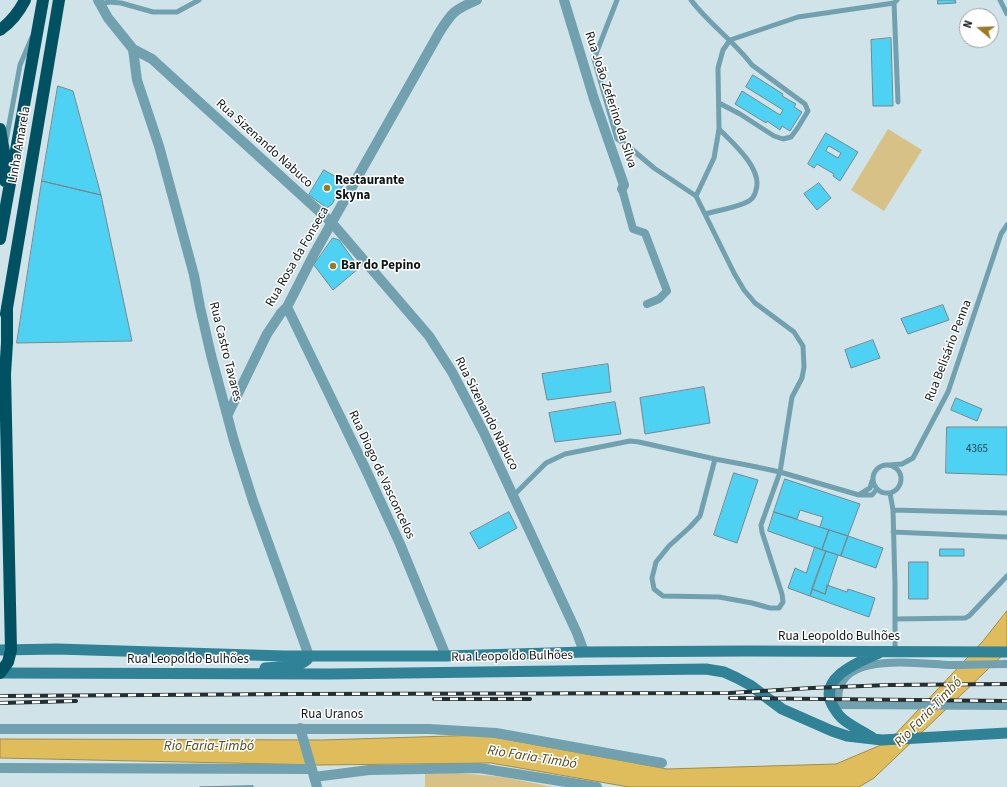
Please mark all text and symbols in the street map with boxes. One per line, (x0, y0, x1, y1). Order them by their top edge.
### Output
north arrow (959, 8, 999, 48)
text: N (960, 18, 976, 30)
street label: Rua João Zeferino da Silva (581, 30, 639, 170)
street label: Rua Sizenando Nabuco (212, 96, 316, 192)
street label: Linha Amarela (6, 105, 34, 185)
place label: Restaurante Skyna (335, 173, 405, 204)
marker: Restaurante Skyna (322, 183, 332, 193)
street label: Rua Rosa da Fonseca (263, 204, 333, 310)
place label: Bar do Pepino (341, 258, 421, 274)
marker: Bar do Pepino (328, 261, 338, 271)
street label: Rua Belisário Penna (922, 298, 976, 404)
street label: Rua Castro Tavares (205, 300, 245, 404)
street label: Rua Sizenando Nabuco (451, 355, 521, 473)
street label: Rua Diogo de Vasconcelos (344, 408, 418, 542)
house number: 4365 (966, 443, 988, 457)
street label: Rua Leopoldo Bulhões (778, 629, 900, 645)
street label: Rua Leopoldo Bulhões (451, 648, 573, 666)
street label: Rua Leopoldo Bulhões (127, 652, 249, 668)
water label: Rio Faria-Timbó (892, 675, 966, 751)
street label: Rua Uranos (301, 707, 363, 723)
water label: Rio Faria-Timbó (164, 739, 254, 755)
water label: Rio Faria-Timbó (486, 743, 578, 773)

